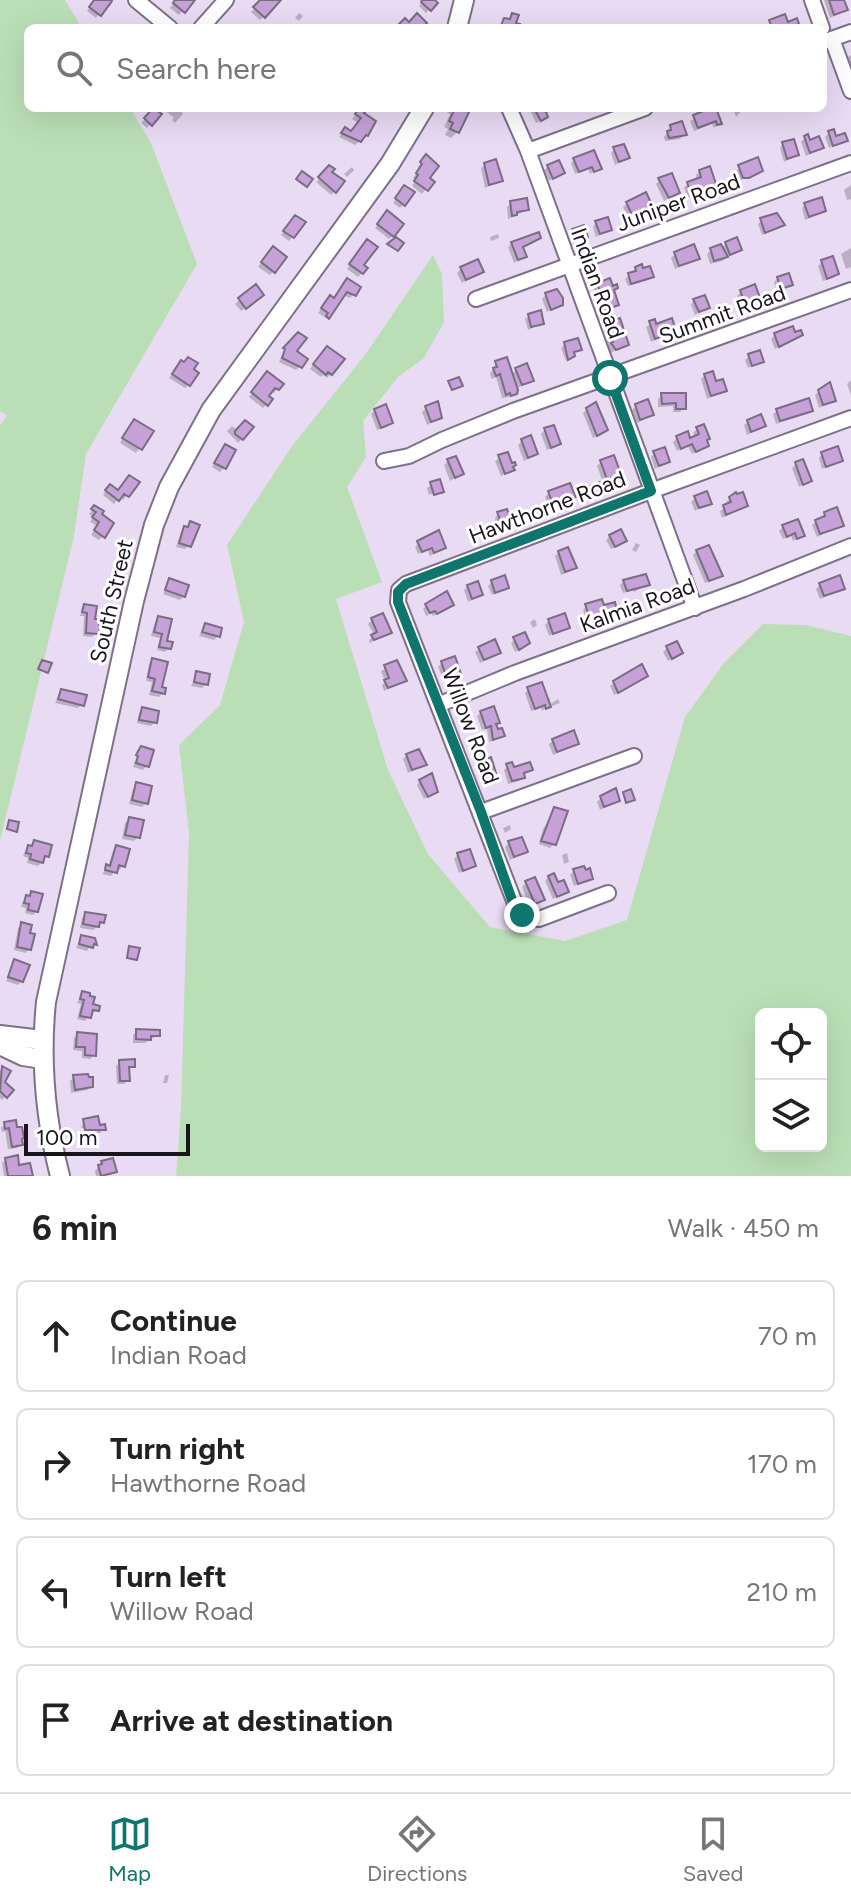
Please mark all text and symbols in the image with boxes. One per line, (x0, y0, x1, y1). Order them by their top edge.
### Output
search box (24, 24, 827, 112)
icon: search (52, 46, 96, 90)
text: Search here (116, 50, 276, 87)
street label: Juniper Road (613, 168, 744, 237)
street label: Indian Road (565, 224, 630, 342)
street label: Summit Road (655, 279, 789, 350)
route start (592, 360, 628, 396)
street label: Hawthorne Road (465, 465, 629, 550)
street label: South Street (84, 537, 139, 666)
street label: Kalmia Road (576, 572, 698, 639)
street label: Willow Road (436, 665, 505, 788)
route end (504, 897, 540, 933)
map controls (755, 1008, 827, 1152)
button: locate (755, 1008, 827, 1080)
button: layers (755, 1080, 827, 1152)
scale bar (24, 1120, 190, 1156)
text: 100 m (36, 1124, 97, 1151)
text: 6 min (32, 1208, 118, 1249)
text: Walk · 450 m (668, 1212, 819, 1244)
text: Continue (110, 1302, 237, 1339)
icon: ahead (34, 1314, 78, 1358)
text: 70 m (758, 1320, 817, 1352)
text: Indian Road (110, 1339, 247, 1371)
text: Turn right (110, 1430, 245, 1467)
icon: right (34, 1442, 78, 1486)
text: 170 m (747, 1448, 817, 1480)
text: Hawthorne Road (110, 1467, 306, 1499)
text: Turn left (110, 1558, 227, 1595)
icon: left (34, 1570, 78, 1614)
text: 210 m (747, 1576, 817, 1608)
text: Willow Road (110, 1595, 254, 1627)
icon: arrive (34, 1698, 78, 1742)
text: Arrive at destination (110, 1702, 393, 1739)
tab: Map (108, 1812, 152, 1887)
tab: Directions (367, 1812, 467, 1887)
tab: Saved (683, 1812, 743, 1887)

